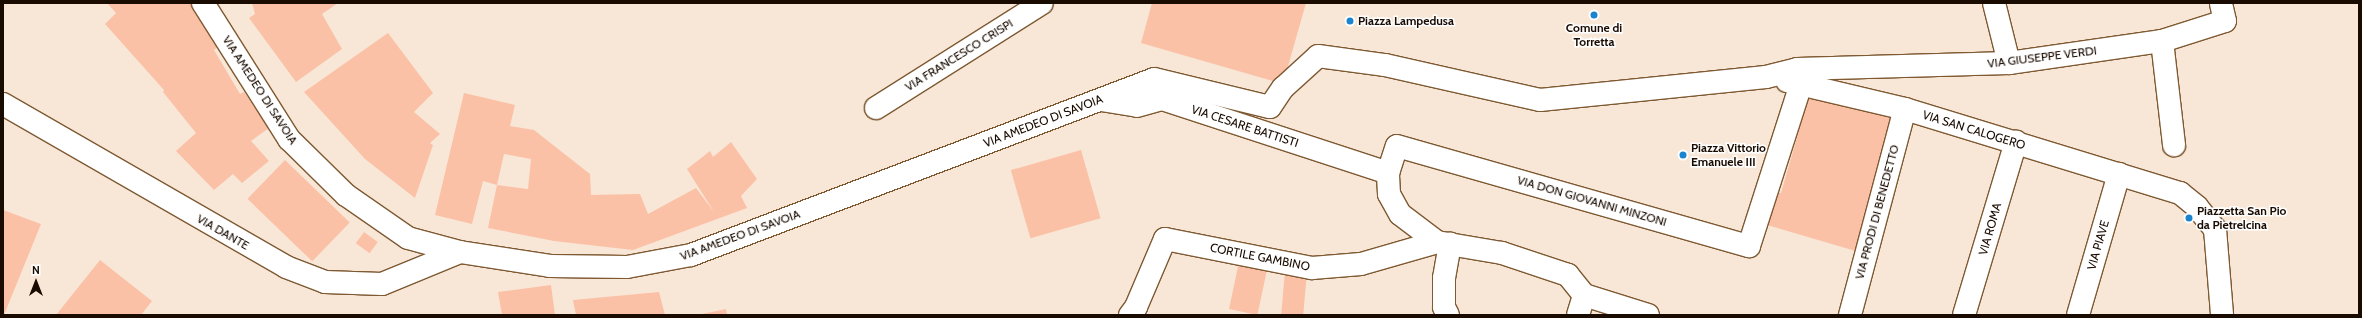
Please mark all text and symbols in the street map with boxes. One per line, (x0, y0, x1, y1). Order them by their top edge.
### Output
marker: Comune di Torretta (1589, 10, 1599, 20)
place label: Piazza Lampedusa (1358, 14, 1454, 28)
street label: VIA FRANCESCO CRISPI (902, 16, 1016, 94)
marker: Piazza Lampedusa (1345, 16, 1355, 26)
place label: Comune di Torretta (1566, 21, 1622, 49)
street label: VIA AMEDEO DI SAVOIA (220, 33, 300, 147)
street label: VIA GIUSEPPE VERDI (1987, 43, 2097, 71)
street label: VIA AMEDEO DI SAVOIA (981, 92, 1105, 150)
street label: VIA CESARE BATTISTI (1190, 102, 1300, 150)
street label: VIA SAN CALOGERO (1921, 107, 2027, 153)
place label: Piazza Vittorio Emanuele III (1691, 141, 1766, 169)
street label: VIA PRODI DI BENEDETTO (1852, 143, 1902, 281)
marker: Piazza Vittorio Emanuele III (1678, 150, 1688, 160)
street label: VIA DON GIOVANNI MINZONI (1516, 173, 1668, 229)
street label: VIA ROMA (1976, 201, 2004, 257)
place label: Piazzetta San Pio da Pietrelcina (2197, 204, 2286, 232)
street label: VIA AMEDEO DI SAVOIA (678, 207, 802, 263)
street label: VIA DANTE (194, 211, 252, 253)
marker: Piazzetta San Pio da Pietrelcina (2184, 213, 2194, 223)
street label: VIA PIAVE (2084, 218, 2112, 272)
street label: CORTILE GAMBINO (1209, 240, 1311, 274)
north arrow (16, 262, 56, 302)
text: N (32, 263, 40, 277)

